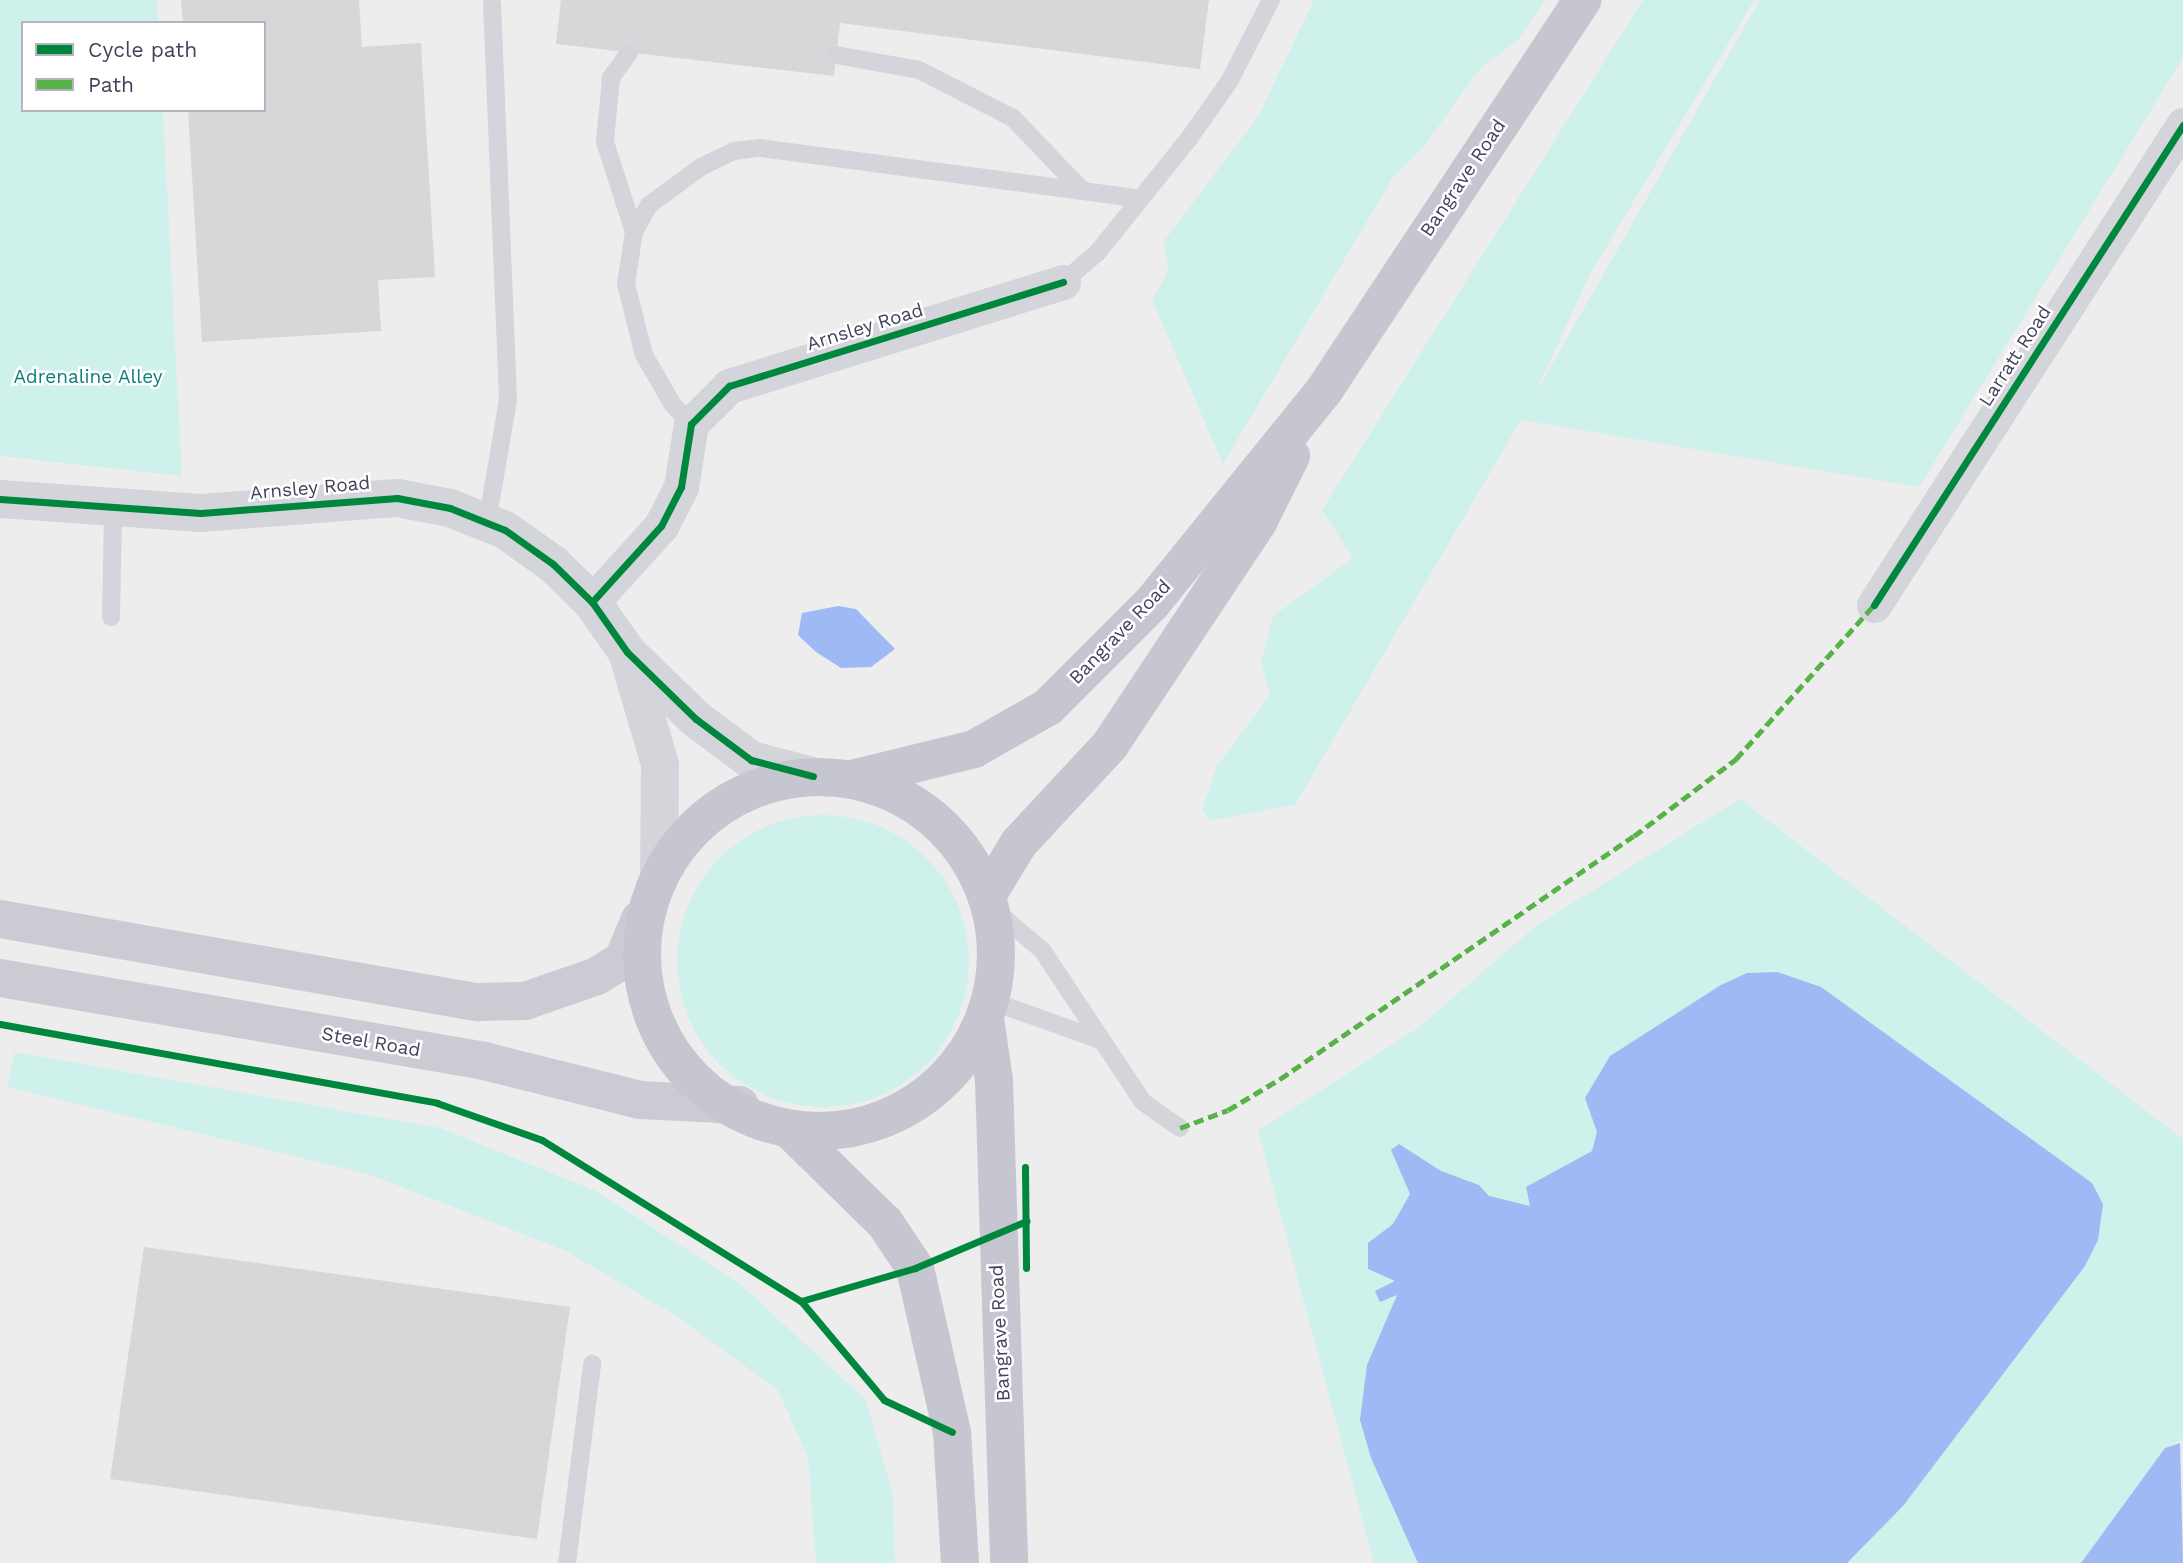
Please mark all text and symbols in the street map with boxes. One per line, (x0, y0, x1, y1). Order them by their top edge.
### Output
legend (21, 21, 266, 112)
text: Cycle path (88, 37, 197, 62)
text: Path (88, 72, 134, 97)
street label: Bangrave Road (1415, 115, 1511, 241)
street label: Arnsley Road (804, 298, 926, 356)
street label: Larratt Road (1974, 301, 2056, 411)
park label: Adrenaline Alley (13, 366, 163, 388)
street label: Arnsley Road (249, 471, 371, 505)
street label: Bangrave Road (1064, 575, 1176, 689)
street label: Steel Road (319, 1022, 423, 1062)
street label: Bangrave Road (985, 1264, 1015, 1402)

